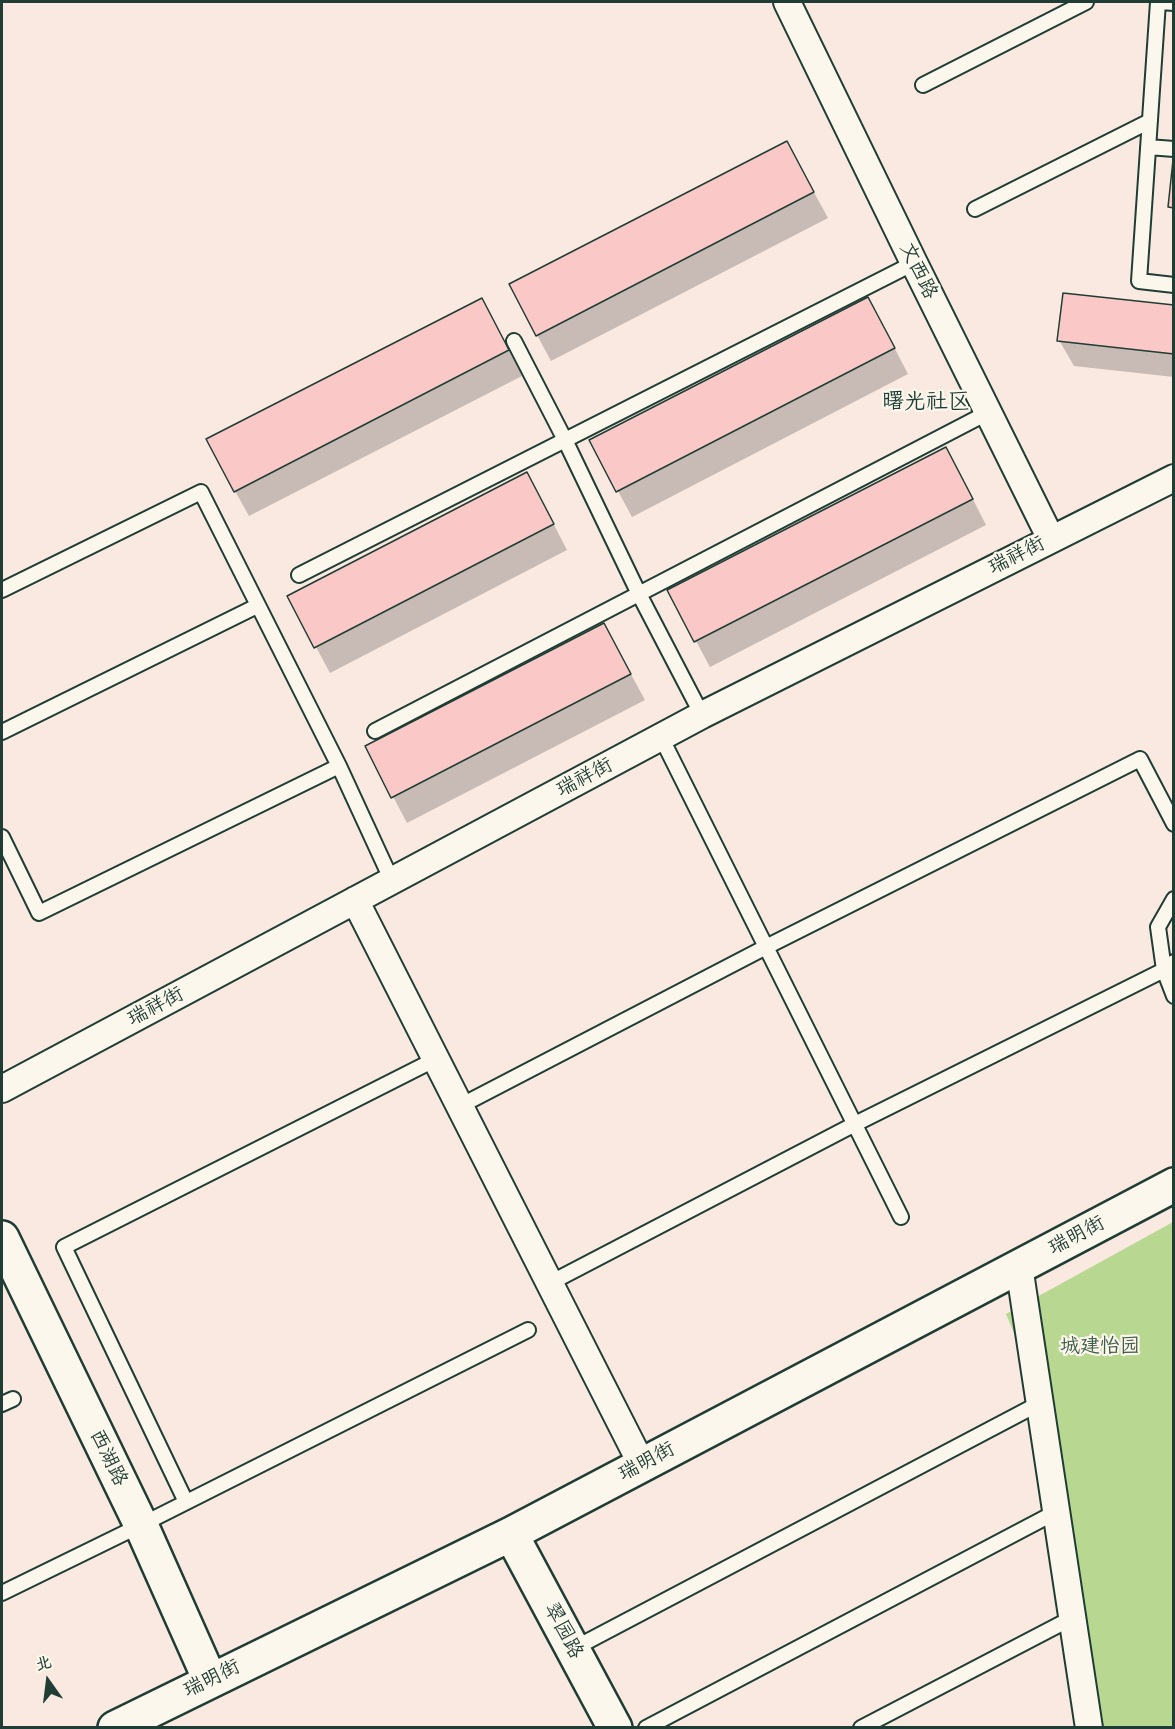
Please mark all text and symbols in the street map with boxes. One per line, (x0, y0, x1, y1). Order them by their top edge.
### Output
street label: 文西路 (894, 239, 942, 303)
district label: 曙光社区 (882, 389, 970, 415)
street label: 瑞祥街 (985, 532, 1049, 580)
street label: 瑞祥街 (553, 753, 617, 803)
street label: 瑞祥街 (124, 982, 188, 1032)
street label: 瑞明街 (1045, 1211, 1109, 1261)
park label: 城建怡园 (1060, 1335, 1140, 1359)
street label: 西湖路 (84, 1426, 132, 1490)
street label: 瑞明街 (615, 1437, 679, 1487)
street label: 翠园路 (538, 1599, 588, 1663)
north arrow (18, 1651, 78, 1711)
text: 北 (33, 1652, 54, 1674)
street label: 瑞明街 (180, 1655, 244, 1703)

